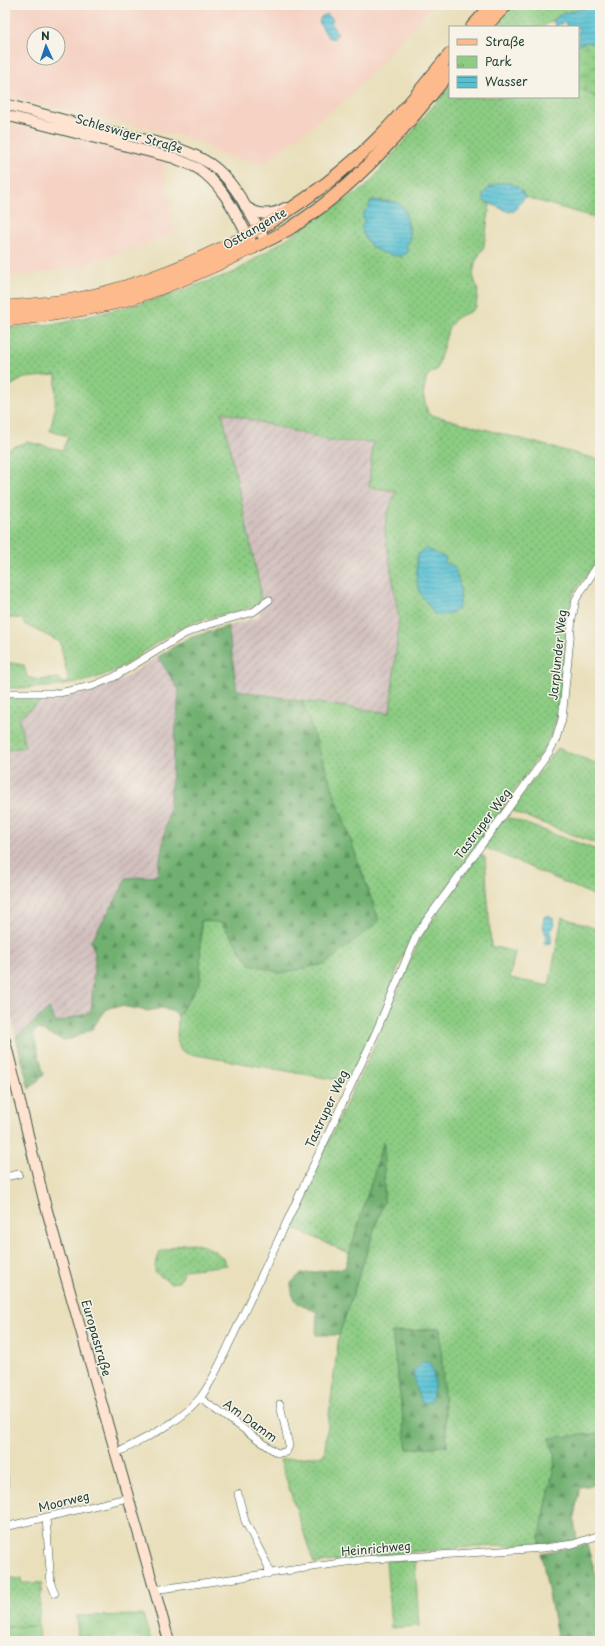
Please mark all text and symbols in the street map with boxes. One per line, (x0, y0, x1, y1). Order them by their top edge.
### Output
north arrow (26, 26, 66, 66)
legend (449, 26, 579, 98)
text: N (41, 27, 51, 44)
text: Straße (485, 32, 525, 50)
text: Park (485, 52, 512, 70)
text: Wasser (485, 72, 528, 90)
street label: Schleswiger Straße (73, 109, 185, 157)
street label: Osttangente (219, 202, 290, 254)
street label: Jarplunder Weg (543, 609, 571, 701)
street label: Tastruper Weg (450, 784, 515, 863)
street label: Tastruper Weg (300, 1066, 352, 1151)
street label: Europastraße (77, 1297, 117, 1378)
street label: Am Damm (220, 1394, 281, 1446)
street label: Moorweg (36, 1486, 91, 1516)
street label: Heinrichweg (340, 1536, 412, 1560)

